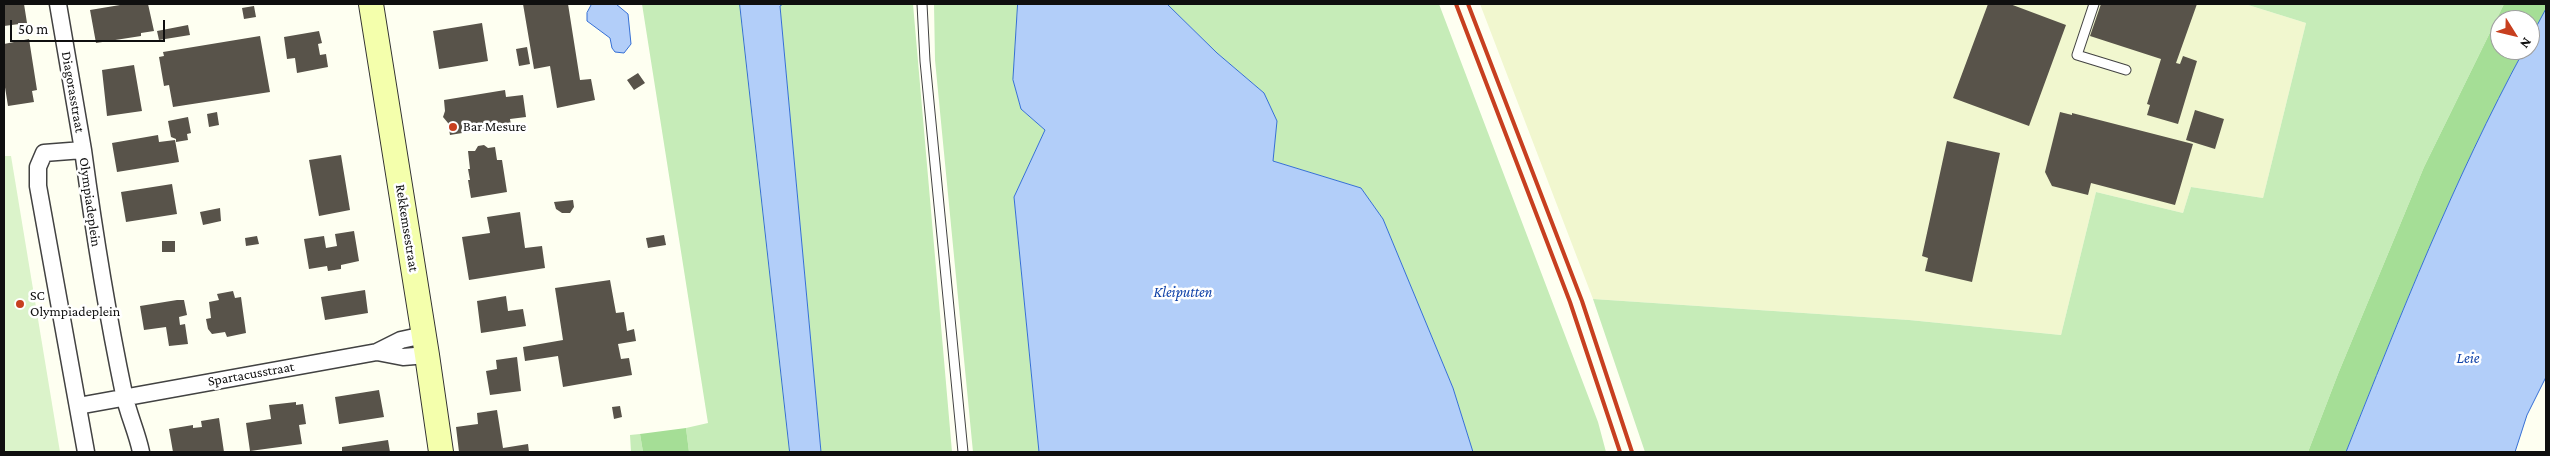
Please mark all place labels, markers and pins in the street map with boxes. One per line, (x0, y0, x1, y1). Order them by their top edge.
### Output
place label: Bar Mesure (463, 119, 526, 135)
marker: Bar Mesure (447, 121, 459, 133)
place label: SC Olympiadeplein (30, 288, 120, 321)
marker: SC Olympiadeplein (14, 298, 26, 310)

